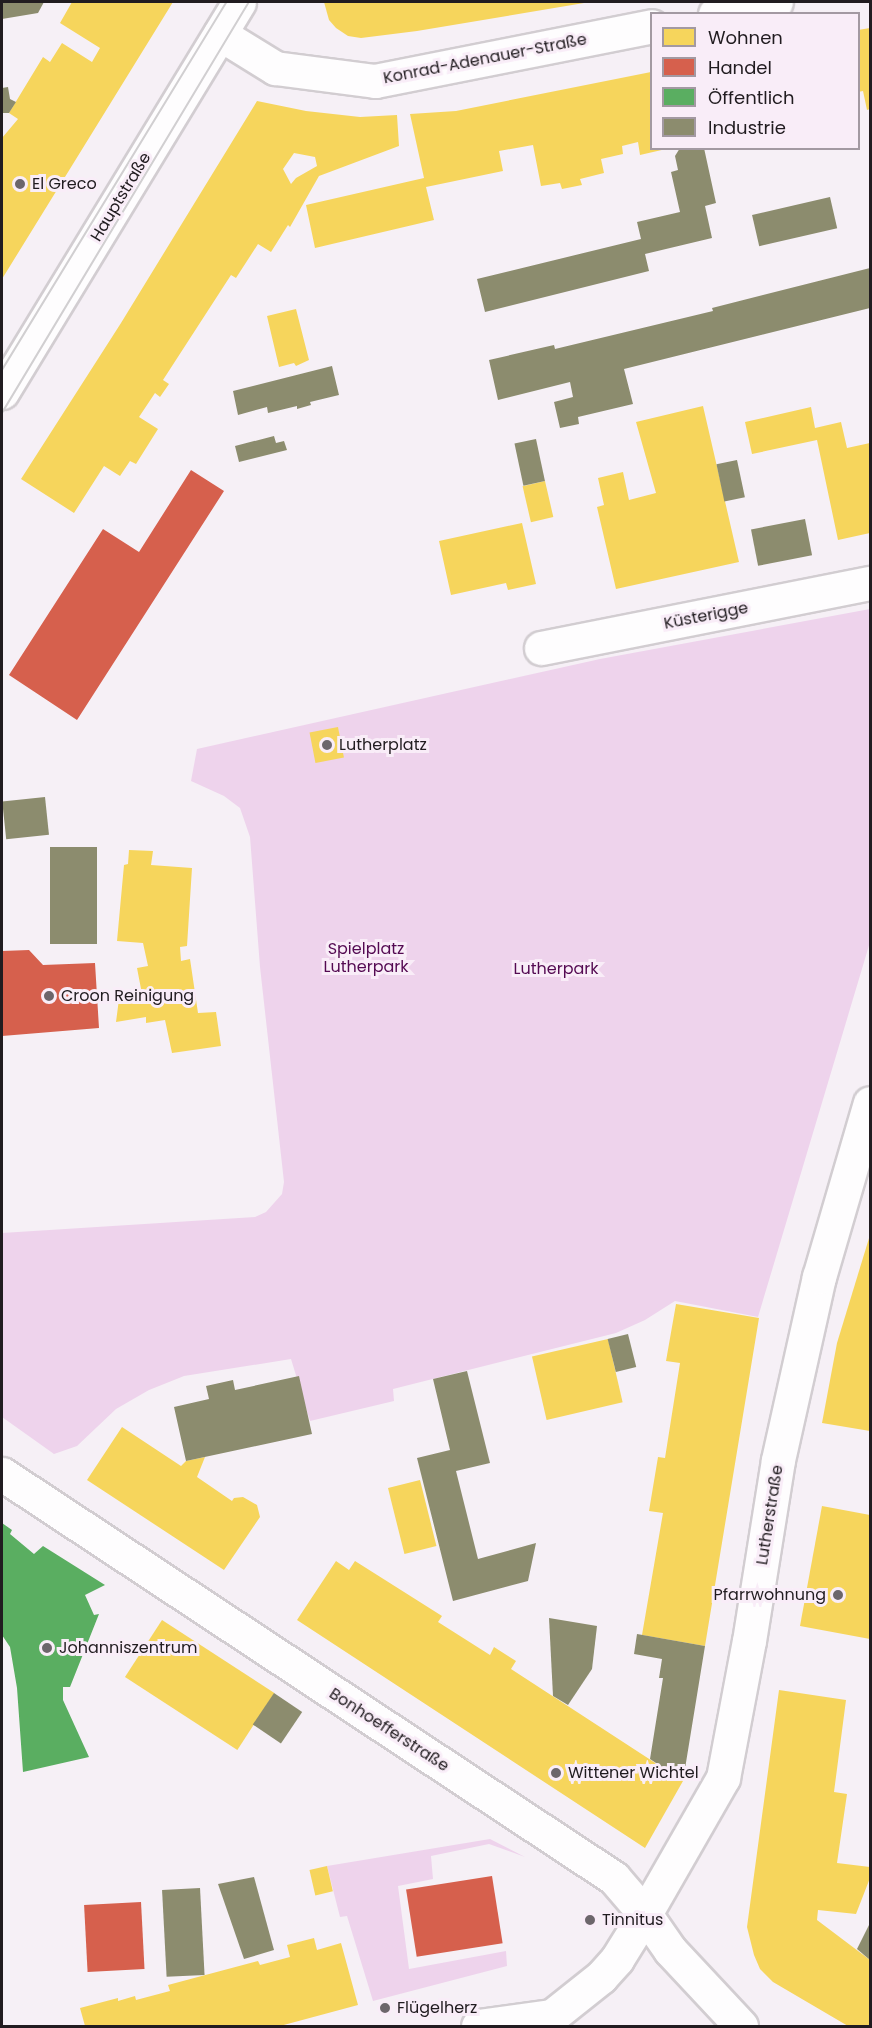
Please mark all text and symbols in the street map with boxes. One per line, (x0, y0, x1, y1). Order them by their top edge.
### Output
legend (650, 12, 860, 150)
text: Wohnen (708, 25, 783, 50)
street label: Konrad-Adenauer-Straße (382, 30, 588, 88)
text: Handel (708, 55, 772, 80)
text: Öffentlich (708, 85, 795, 110)
text: Industrie (708, 115, 786, 140)
street label: Hauptstraße (87, 149, 155, 245)
place label: El Greco (32, 174, 97, 194)
marker: El Greco (13, 177, 27, 191)
street label: Küsterigge (662, 598, 750, 634)
place label: Lutherplatz (339, 735, 427, 755)
marker: Lutherplatz (320, 738, 334, 752)
park label: Spielplatz Lutherpark (324, 939, 408, 977)
park label: Lutherpark (514, 959, 598, 979)
place label: Croon Reinigung (61, 986, 194, 1006)
marker: Croon Reinigung (42, 989, 56, 1003)
street label: Lutherstraße (753, 1464, 787, 1566)
place label: Pfarrwohnung (714, 1585, 826, 1605)
marker: Pfarrwohnung (831, 1588, 845, 1602)
place label: Johanniszentrum (59, 1638, 197, 1658)
marker: Johanniszentrum (40, 1641, 54, 1655)
street label: Bonhoefferstraße (326, 1684, 452, 1776)
place label: Wittener Wichtel (568, 1763, 699, 1783)
marker: Wittener Wichtel (549, 1766, 563, 1780)
place label: Tinnitus (602, 1910, 663, 1930)
marker: Tinnitus (583, 1913, 597, 1927)
place label: Flügelherz (397, 1998, 477, 2018)
marker: Flügelherz (378, 2001, 392, 2015)

